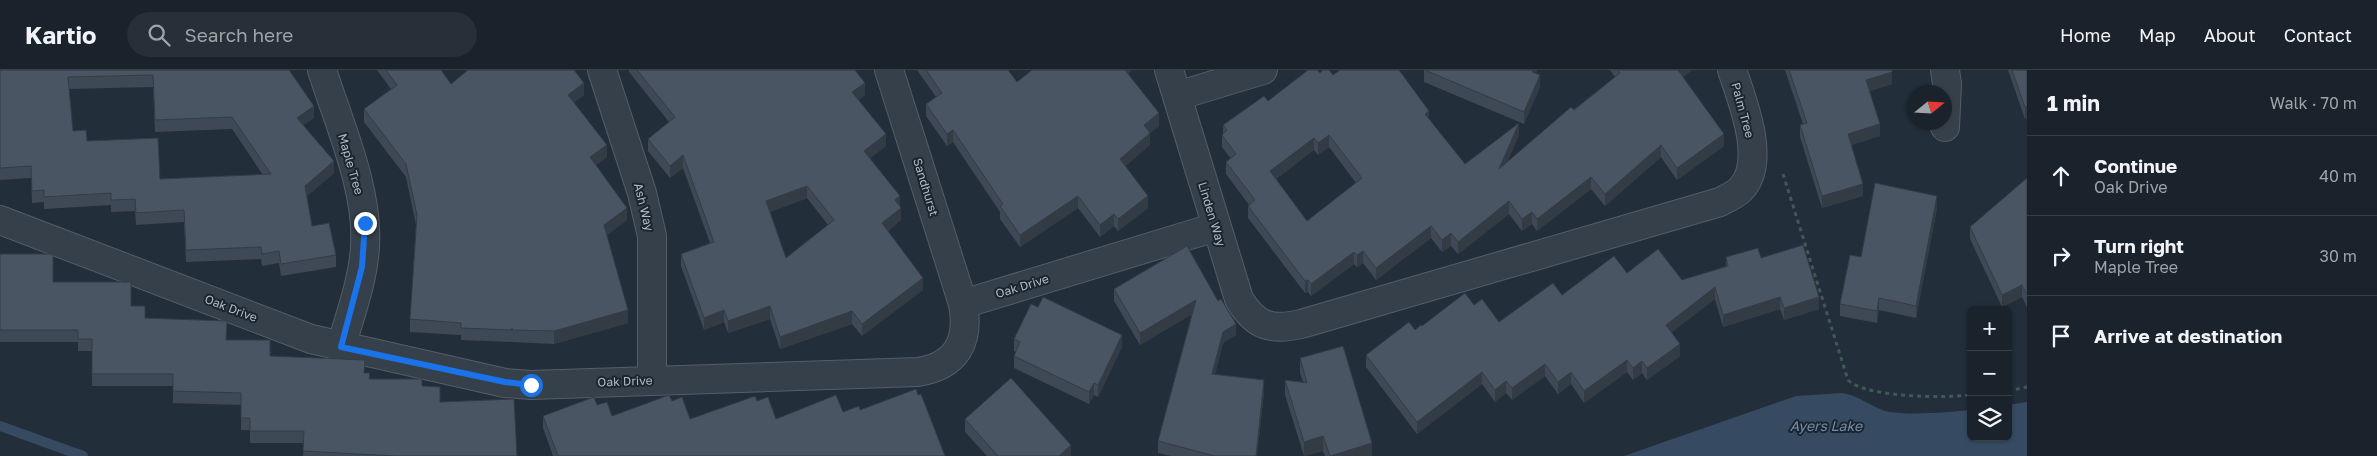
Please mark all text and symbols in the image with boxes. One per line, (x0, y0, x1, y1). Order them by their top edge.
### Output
search box (127, 12, 477, 57)
text: Kartio (25, 20, 97, 49)
icon: search (145, 21, 173, 49)
text: Search here (185, 23, 293, 46)
text: Home (2060, 24, 2111, 46)
text: Map (2139, 24, 2176, 46)
text: About (2204, 24, 2256, 46)
text: Contact (2284, 24, 2352, 46)
street label: Palm Tree (1728, 81, 1758, 139)
north arrow (1907, 85, 1952, 130)
text: 1 min (2047, 90, 2100, 116)
text: Walk · 70 m (2270, 93, 2357, 113)
street label: Maple Tree (335, 132, 367, 196)
text: Continue (2094, 154, 2177, 177)
street label: Sandhurst (910, 156, 942, 218)
icon: ahead (2047, 162, 2075, 190)
text: 40 m (2319, 166, 2357, 186)
text: Oak Drive (2094, 177, 2168, 197)
street label: Linden Way (1195, 180, 1229, 248)
street label: Ash Way (631, 181, 657, 233)
route end (354, 212, 377, 235)
text: Turn right (2094, 234, 2184, 257)
icon: right (2047, 242, 2075, 270)
text: 30 m (2320, 246, 2357, 266)
text: Maple Tree (2094, 257, 2178, 277)
street label: Oak Drive (993, 271, 1051, 301)
street label: Oak Drive (203, 291, 259, 325)
map controls (1967, 306, 2012, 441)
button: + (1967, 306, 2012, 351)
icon: arrive (2047, 322, 2075, 350)
text: Arrive at destination (2094, 324, 2282, 347)
button: − (1967, 351, 2012, 396)
street label: Oak Drive (597, 373, 653, 389)
route start (520, 374, 543, 397)
button: layers (1967, 396, 2012, 441)
water label: Ayers Lake (1790, 417, 1863, 434)

